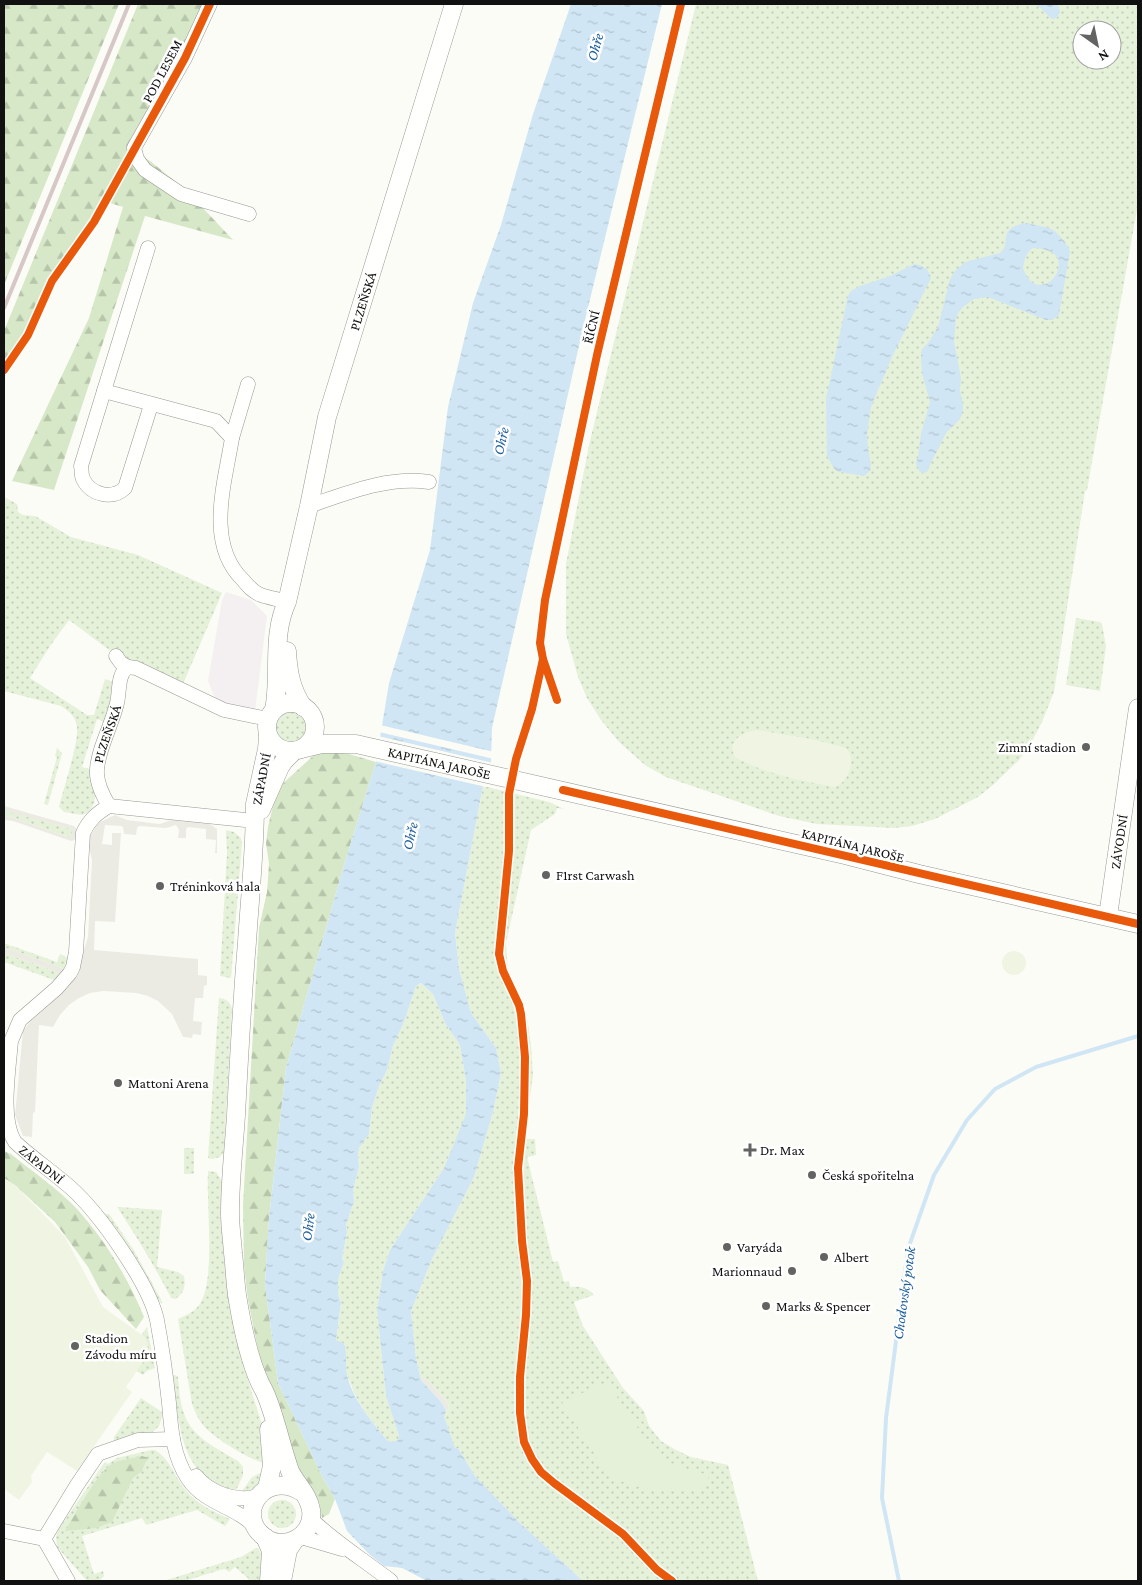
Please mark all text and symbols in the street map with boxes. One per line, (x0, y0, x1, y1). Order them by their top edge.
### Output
north arrow (1072, 20, 1122, 70)
water label: Ohře (583, 31, 607, 63)
street label: POD LESEM (139, 37, 185, 105)
text: N (1095, 47, 1112, 65)
street label: PLZEŇSKÁ (346, 270, 379, 332)
street label: ŘÍČNÍ (579, 309, 603, 345)
water label: Ohře (490, 425, 512, 456)
street label: PLZEŇSKÁ (90, 703, 124, 764)
place label: Zimní stadion (998, 739, 1076, 755)
marker: Zimní stadion (1080, 741, 1092, 753)
street label: KAPITÁNA JAROŠE (386, 743, 493, 782)
street label: ZÁPADNÍ (248, 752, 274, 806)
street label: ZÁVODNÍ (1107, 813, 1131, 870)
water label: Ohře (399, 820, 421, 851)
street label: KAPITÁNA JAROŠE (800, 825, 906, 866)
place label: F1rst Carwash (556, 867, 635, 883)
marker: F1rst Carwash (540, 869, 552, 881)
place label: Tréninková hala (170, 878, 261, 894)
marker: Tréninková hala (154, 880, 166, 892)
place label: Mattoni Arena (128, 1075, 209, 1091)
marker: Mattoni Arena (112, 1077, 124, 1089)
street label: ZÁPADNÍ (16, 1141, 67, 1187)
place label: Dr. Max (760, 1142, 805, 1158)
marker: Dr. Max (744, 1144, 756, 1156)
place label: Česká spořitelna (822, 1167, 915, 1183)
marker: Česká spořitelna (806, 1169, 818, 1181)
water label: Ohře (298, 1212, 318, 1242)
place label: Varyáda (737, 1239, 783, 1255)
marker: Varyáda (721, 1241, 733, 1253)
water label: Chodovský potok (890, 1244, 920, 1340)
place label: Albert (834, 1249, 869, 1265)
marker: Albert (818, 1251, 830, 1263)
place label: Marionnaud (712, 1263, 783, 1279)
marker: Marionnaud (786, 1265, 798, 1277)
place label: Marks & Spencer (776, 1298, 871, 1314)
marker: Marks & Spencer (760, 1300, 772, 1312)
place label: Stadion Závodu míru (85, 1330, 157, 1362)
marker: Stadion Závodu míru (69, 1340, 81, 1352)

